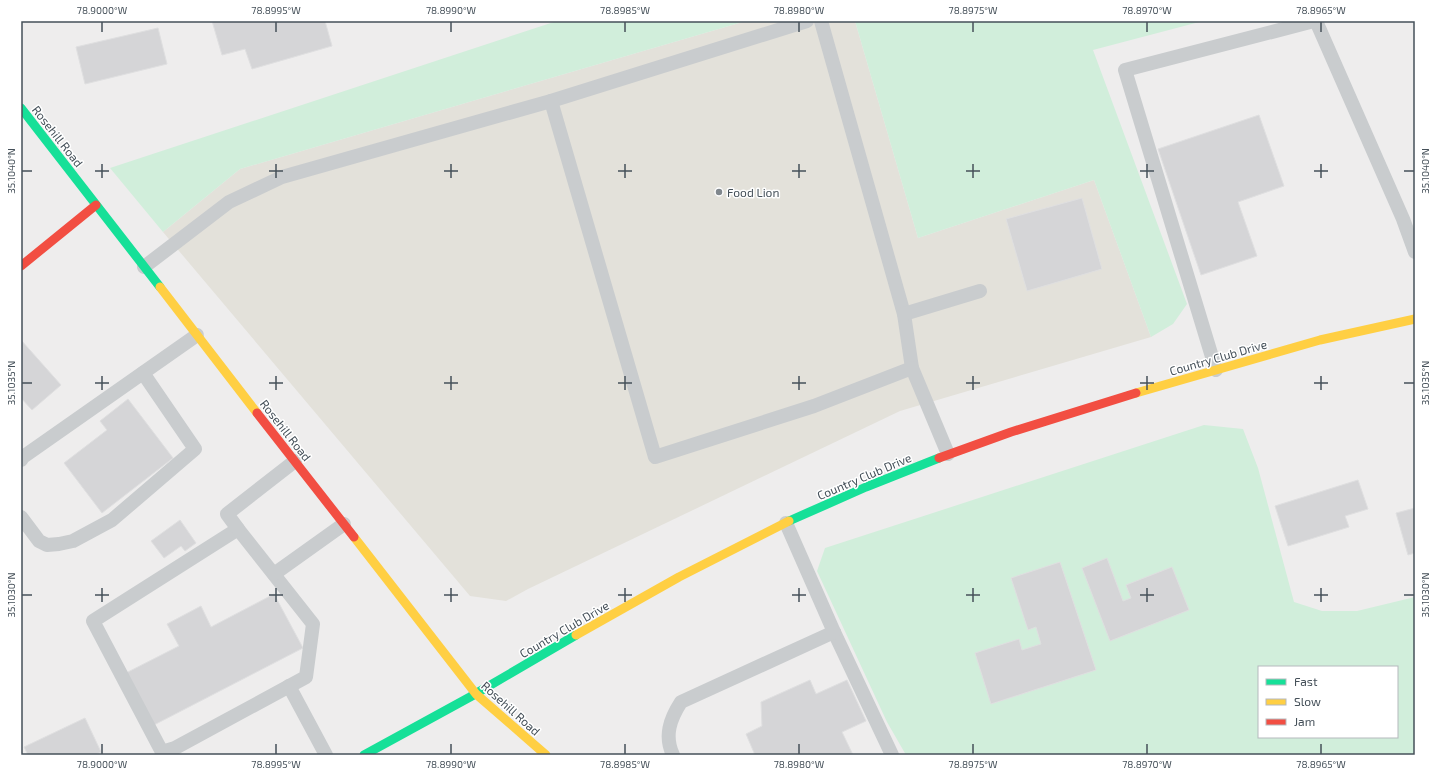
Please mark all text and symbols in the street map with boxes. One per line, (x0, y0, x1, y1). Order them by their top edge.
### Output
text: 78.9000°W (77, 4, 128, 16)
text: 78.8995°W (251, 4, 301, 16)
text: 78.8990°W (426, 4, 477, 16)
text: 78.8985°W (600, 4, 650, 16)
text: 78.8980°W (774, 4, 825, 16)
text: 78.8975°W (949, 4, 998, 16)
text: 78.8970°W (1122, 4, 1172, 16)
text: 78.8965°W (1296, 4, 1346, 16)
street label: Rosehill Road (30, 103, 86, 169)
text: 35.1040°N (5, 148, 17, 194)
text: 35.1040°N (1419, 148, 1431, 194)
place label: Food Lion (727, 185, 779, 199)
marker: Food Lion (714, 187, 724, 197)
street label: Country Club Drive (1168, 336, 1268, 378)
text: 35.1035°N (5, 361, 17, 405)
text: 35.1035°N (1419, 361, 1431, 405)
street label: Rosehill Road (258, 397, 314, 463)
street label: Country Club Drive (815, 450, 913, 502)
text: 35.1030°N (5, 572, 17, 618)
text: 35.1030°N (1419, 572, 1431, 618)
street label: Country Club Drive (517, 598, 611, 660)
legend (1258, 666, 1398, 738)
text: Fast (1294, 674, 1318, 688)
street label: Rosehill Road (479, 678, 543, 738)
text: Slow (1294, 694, 1321, 708)
text: Jam (1294, 714, 1315, 728)
text: 78.9000°W (77, 758, 128, 770)
text: 78.8995°W (251, 758, 301, 770)
text: 78.8990°W (426, 758, 477, 770)
text: 78.8985°W (600, 758, 650, 770)
text: 78.8980°W (774, 758, 825, 770)
text: 78.8975°W (949, 758, 998, 770)
text: 78.8970°W (1122, 758, 1172, 770)
text: 78.8965°W (1296, 758, 1346, 770)

